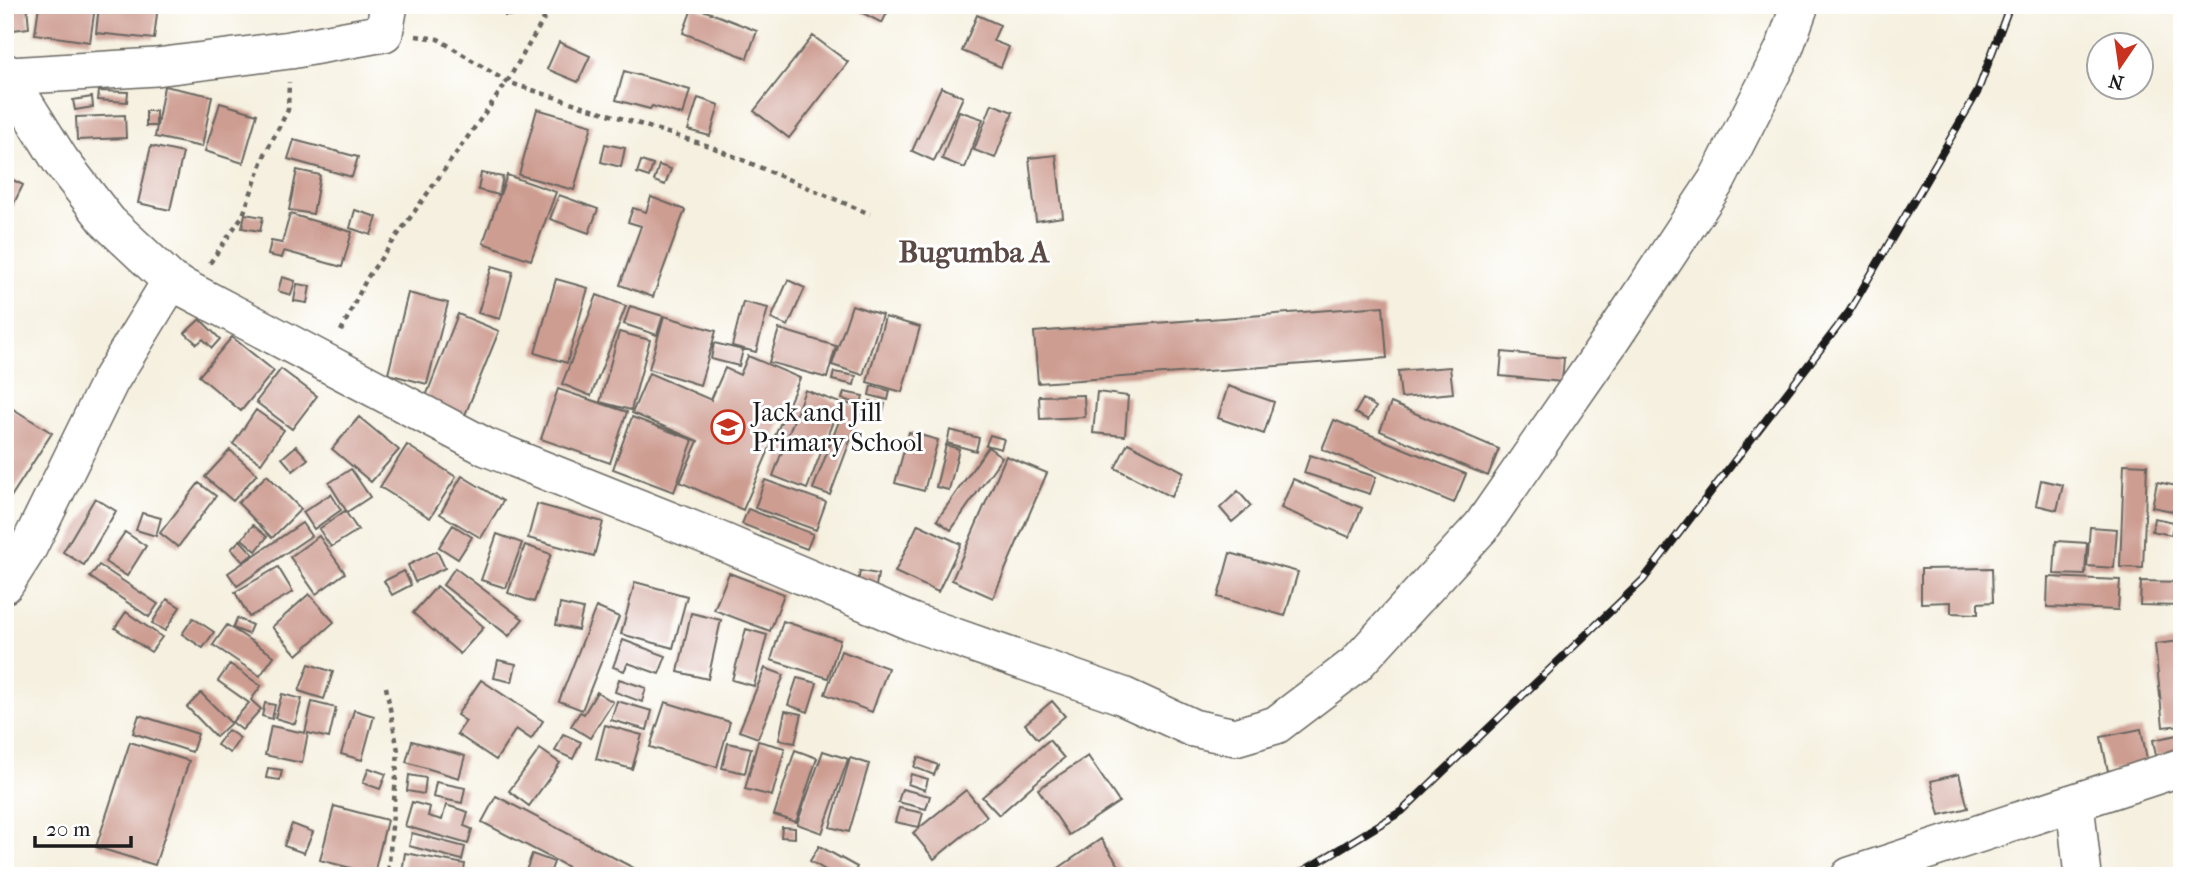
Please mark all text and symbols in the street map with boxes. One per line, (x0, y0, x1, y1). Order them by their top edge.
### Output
north arrow (2086, 32, 2156, 102)
text: N (2106, 69, 2126, 94)
district label: Bugumba A (899, 235, 1051, 270)
place label: Jack and Jill Primary School (750, 397, 923, 458)
school or university icon: Jack and Jill Primary School (709, 408, 747, 446)
scale bar (35, 804, 131, 848)
text: 20 m (46, 817, 91, 841)

